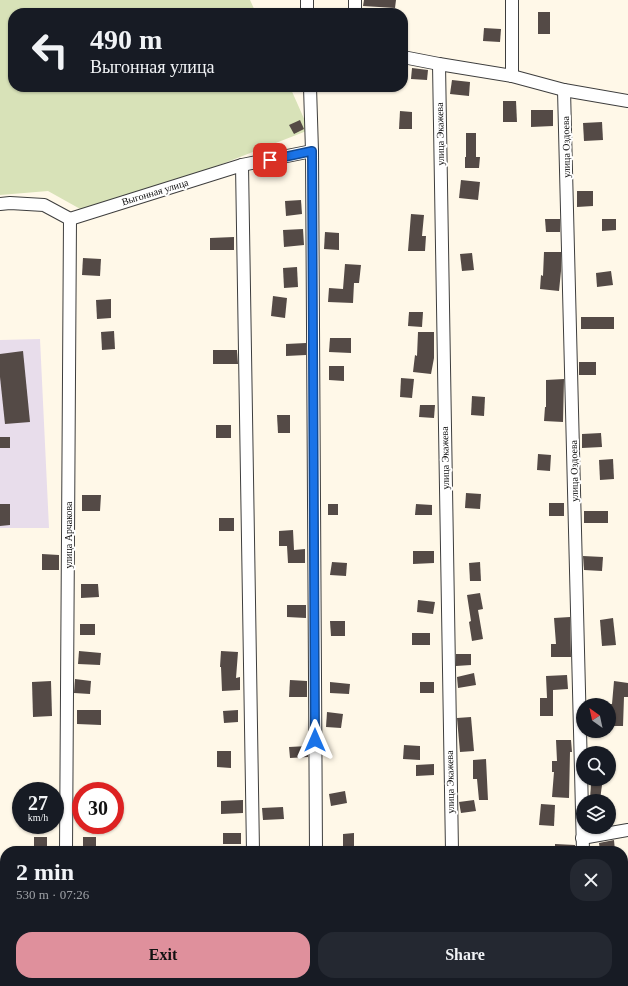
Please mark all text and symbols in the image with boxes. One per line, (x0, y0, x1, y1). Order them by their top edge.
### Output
icon: left (24, 24, 76, 76)
text: 490 m (90, 24, 162, 55)
text: Выгонная улица (90, 57, 215, 77)
street label: улица Экажева (434, 102, 446, 166)
street label: улица Оздоева (560, 115, 572, 178)
pin (253, 143, 287, 177)
icon: arrive (259, 149, 281, 171)
street label: Выгонная улица (120, 176, 190, 207)
street label: улица Экажева (439, 426, 451, 490)
street label: улица Оздоева (568, 439, 580, 502)
street label: улица Арчакова (63, 501, 74, 569)
north arrow (576, 698, 616, 738)
map controls (576, 698, 616, 834)
position arrow (294, 719, 336, 761)
button: search (576, 746, 616, 786)
street label: улица Экажева (444, 750, 456, 814)
speed limit sign: 30 (72, 782, 124, 834)
text: 27 (28, 792, 48, 814)
button: layers (576, 794, 616, 834)
text: km/h (28, 812, 48, 823)
text: 2 min (16, 859, 74, 885)
button: close (570, 859, 612, 901)
text: 530 m · 07:26 (16, 887, 89, 902)
button: Exit (16, 932, 310, 978)
button: Share (318, 932, 612, 978)

